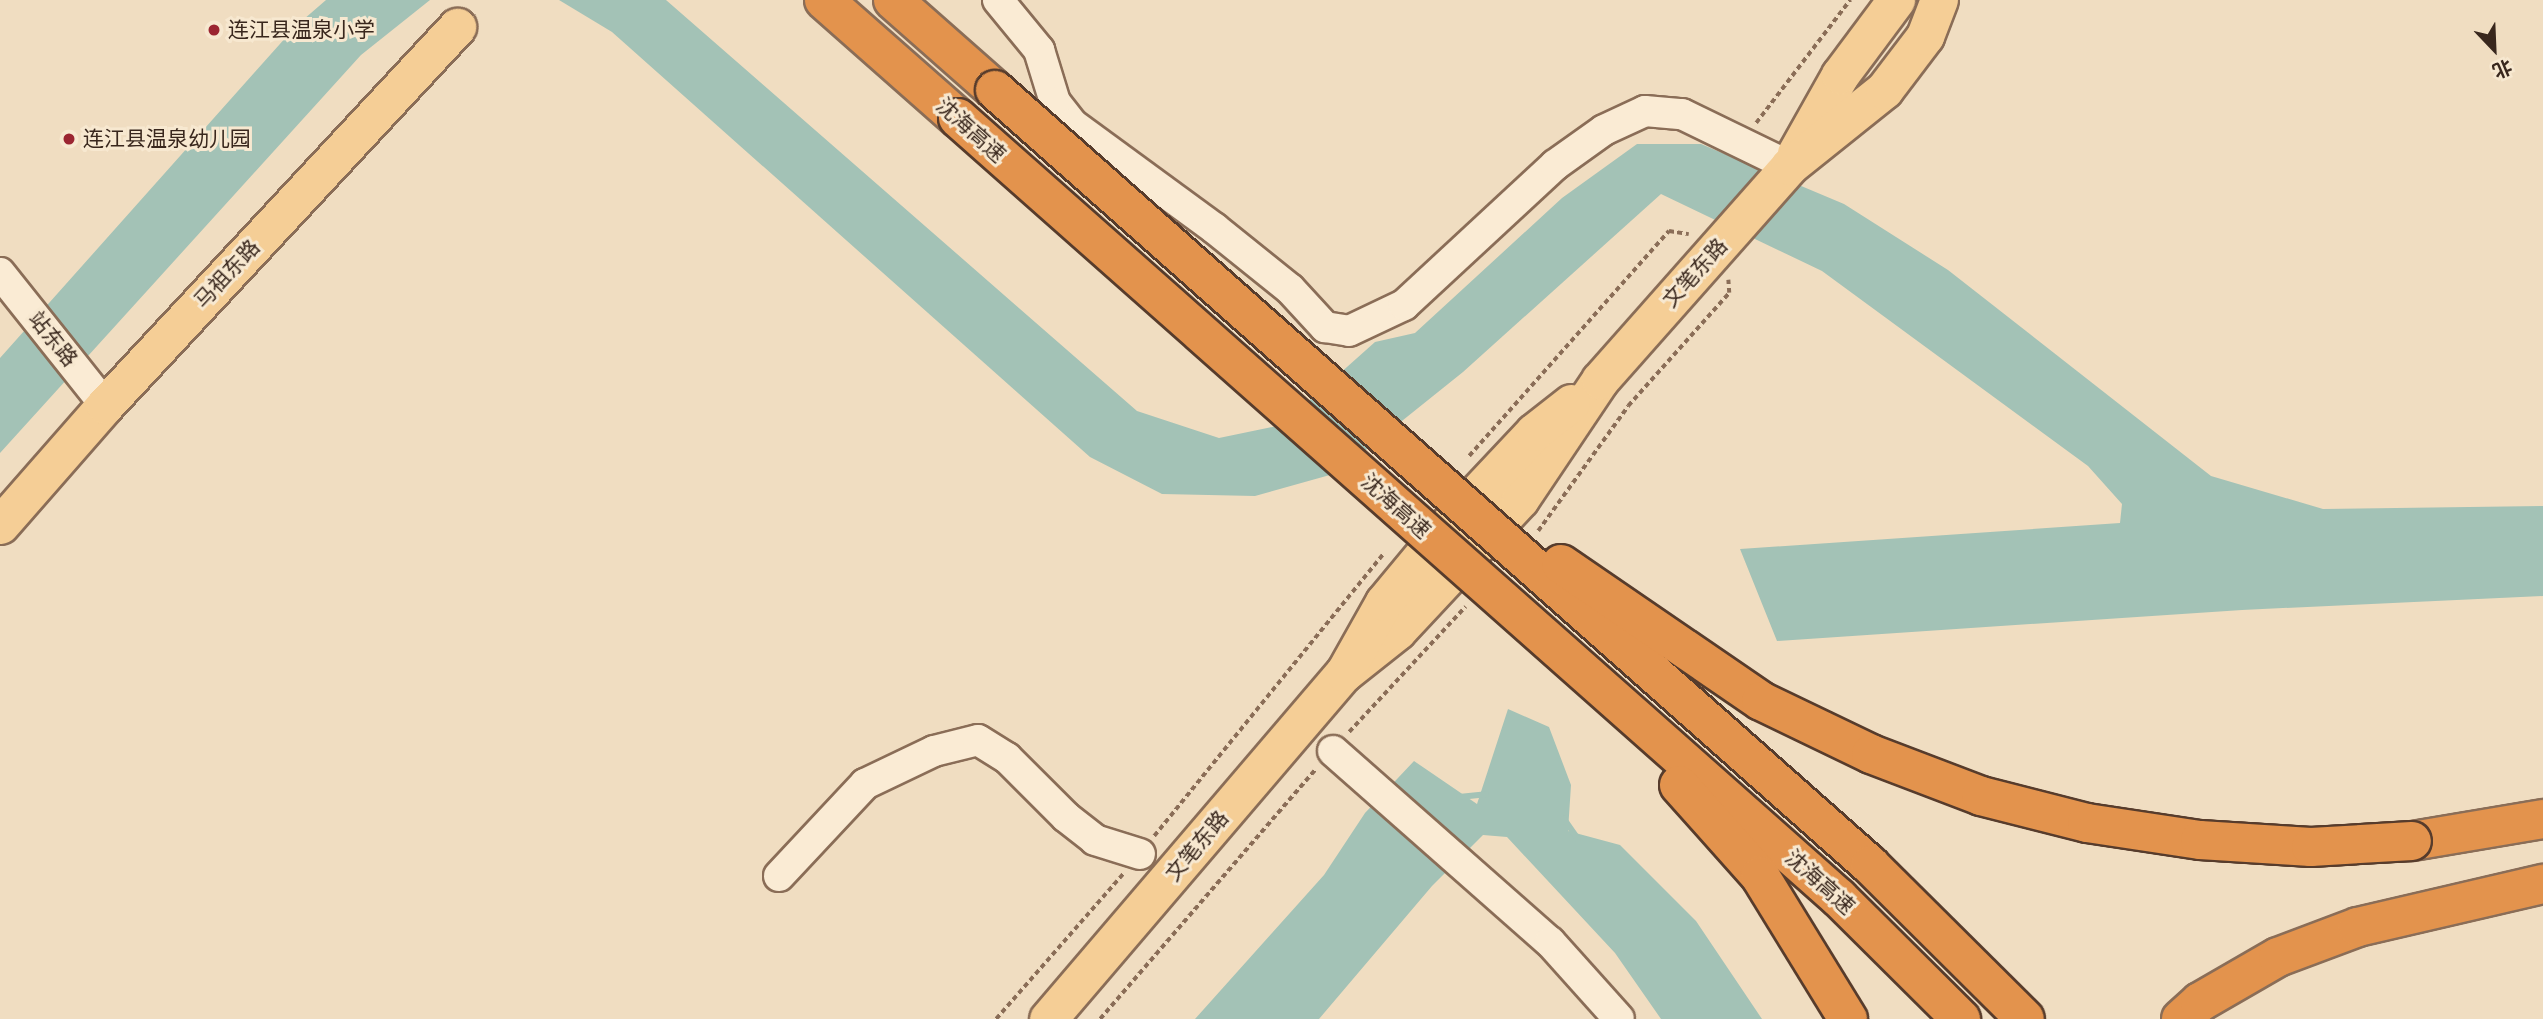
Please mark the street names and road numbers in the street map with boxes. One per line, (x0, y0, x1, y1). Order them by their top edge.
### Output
street label: 沈海高速 (931, 93, 1011, 167)
street label: 文笔东路 (1658, 233, 1732, 313)
street label: 马祖东路 (189, 235, 265, 313)
street label: 站东路 (23, 307, 83, 371)
street label: 沈海高速 (1356, 469, 1436, 543)
street label: 文笔东路 (1160, 806, 1234, 886)
street label: 沈海高速 (1780, 845, 1860, 919)

